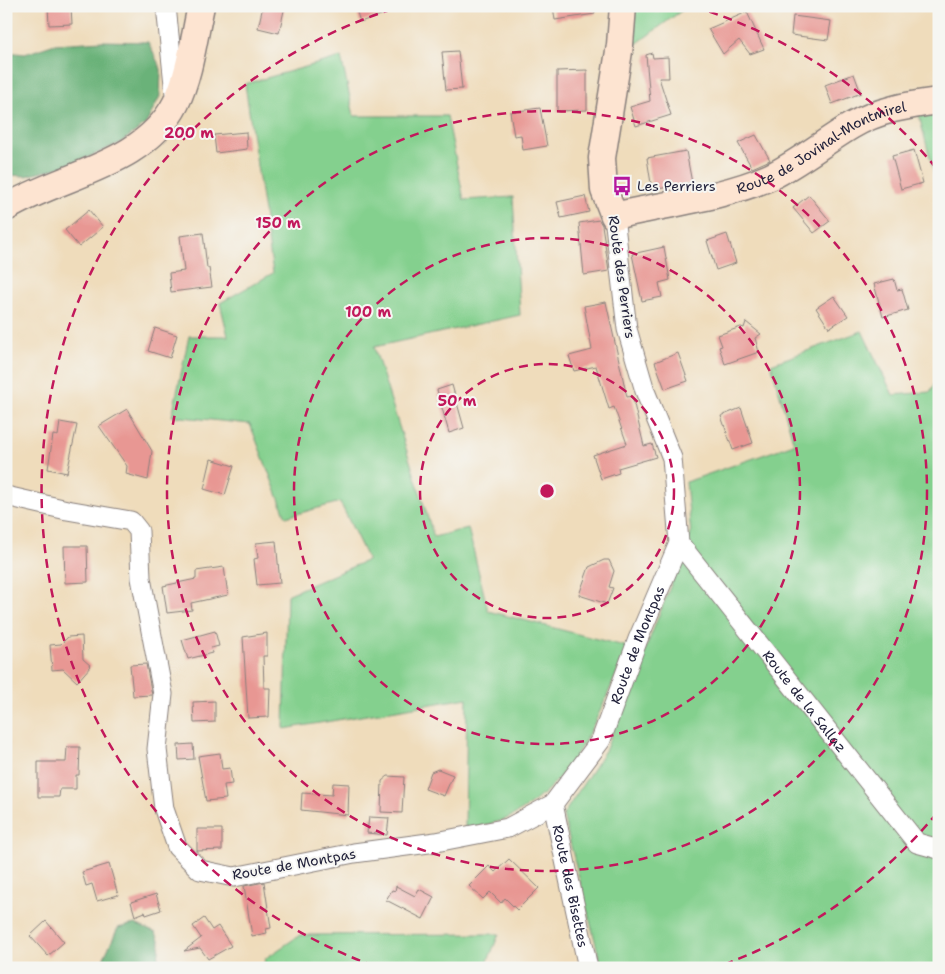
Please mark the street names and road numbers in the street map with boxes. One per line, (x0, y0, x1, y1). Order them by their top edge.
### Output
street label: Route de Jovinal-Montmirel (734, 97, 908, 198)
street label: Route des Perriers (604, 214, 640, 340)
street label: Route de Montpas (606, 583, 669, 706)
street label: Route de la Sallaz (759, 647, 850, 756)
street label: Route des Bisettes (549, 823, 592, 949)
street label: Route de Montpas (231, 844, 357, 884)

